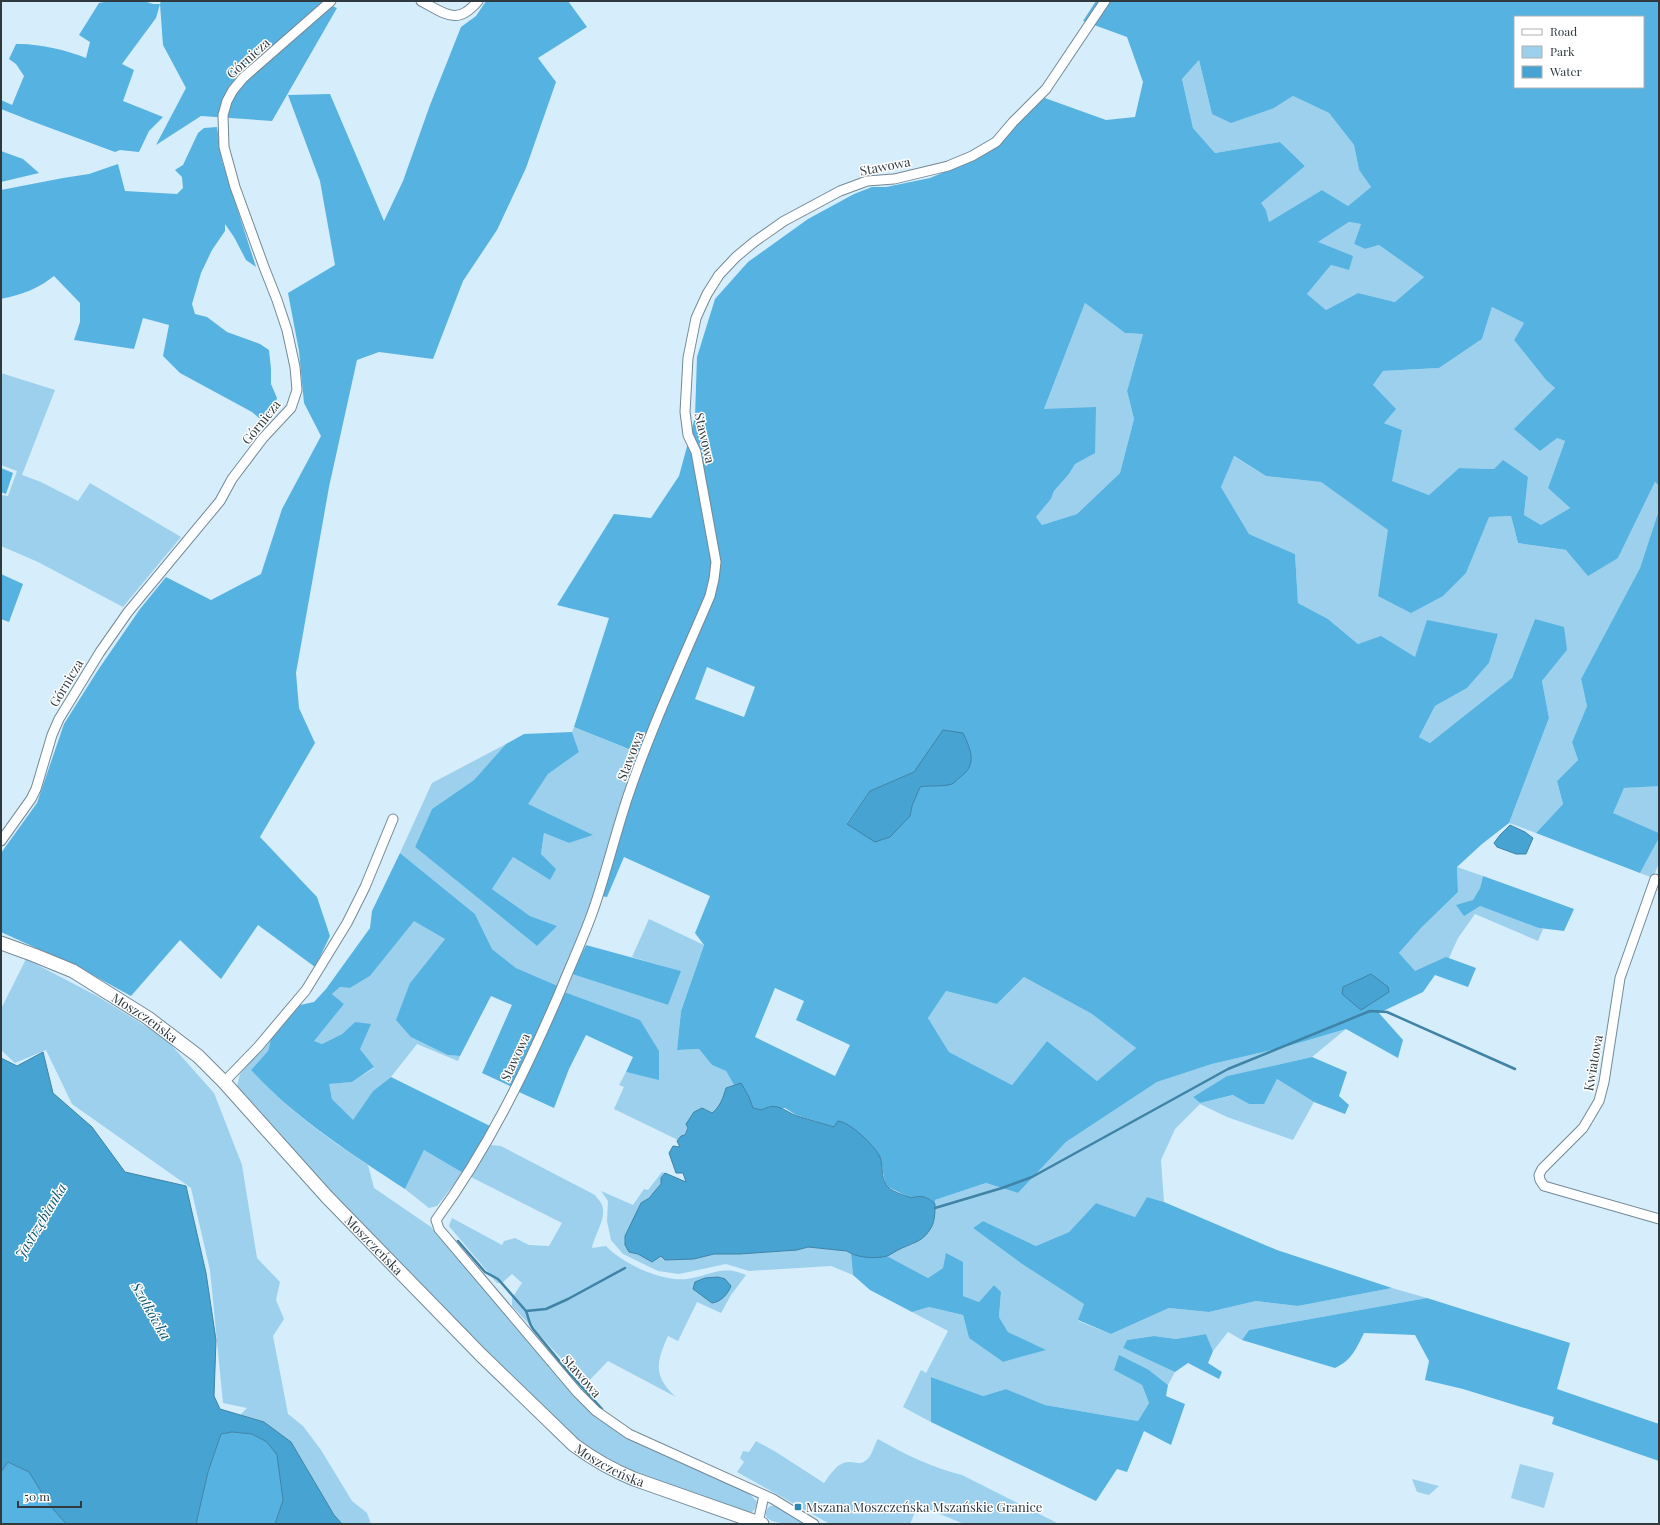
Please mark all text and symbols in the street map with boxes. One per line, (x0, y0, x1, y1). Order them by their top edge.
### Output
legend (1514, 16, 1644, 88)
text: Road (1550, 23, 1577, 39)
street label: Górnicza (222, 33, 273, 82)
text: Park (1550, 43, 1575, 59)
text: Water (1549, 63, 1583, 79)
street label: Stawowa (858, 152, 912, 179)
street label: Górnicza (237, 395, 284, 447)
street label: Stawowa (691, 411, 720, 465)
street label: Górnicza (45, 655, 87, 710)
street label: Stawowa (612, 728, 647, 783)
street label: Moszczeńska (109, 989, 182, 1046)
street label: Stawowa (496, 1029, 533, 1084)
street label: Kwiatowa (1579, 1033, 1606, 1092)
water label: Jastrzębianka (11, 1179, 71, 1262)
street label: Moszczeńska (342, 1212, 407, 1278)
water label: Szotkówka (127, 1278, 176, 1343)
street label: Stawowa (559, 1351, 606, 1401)
street label: Moszczeńska (572, 1439, 647, 1490)
scale bar (18, 1483, 81, 1509)
text: 50 m (24, 1488, 50, 1504)
place label: Mszana Moszczeńska Mszańskie Granice (806, 1498, 1043, 1515)
marker: Mszana Moszczeńska Mszańskie Granice (793, 1502, 803, 1512)

